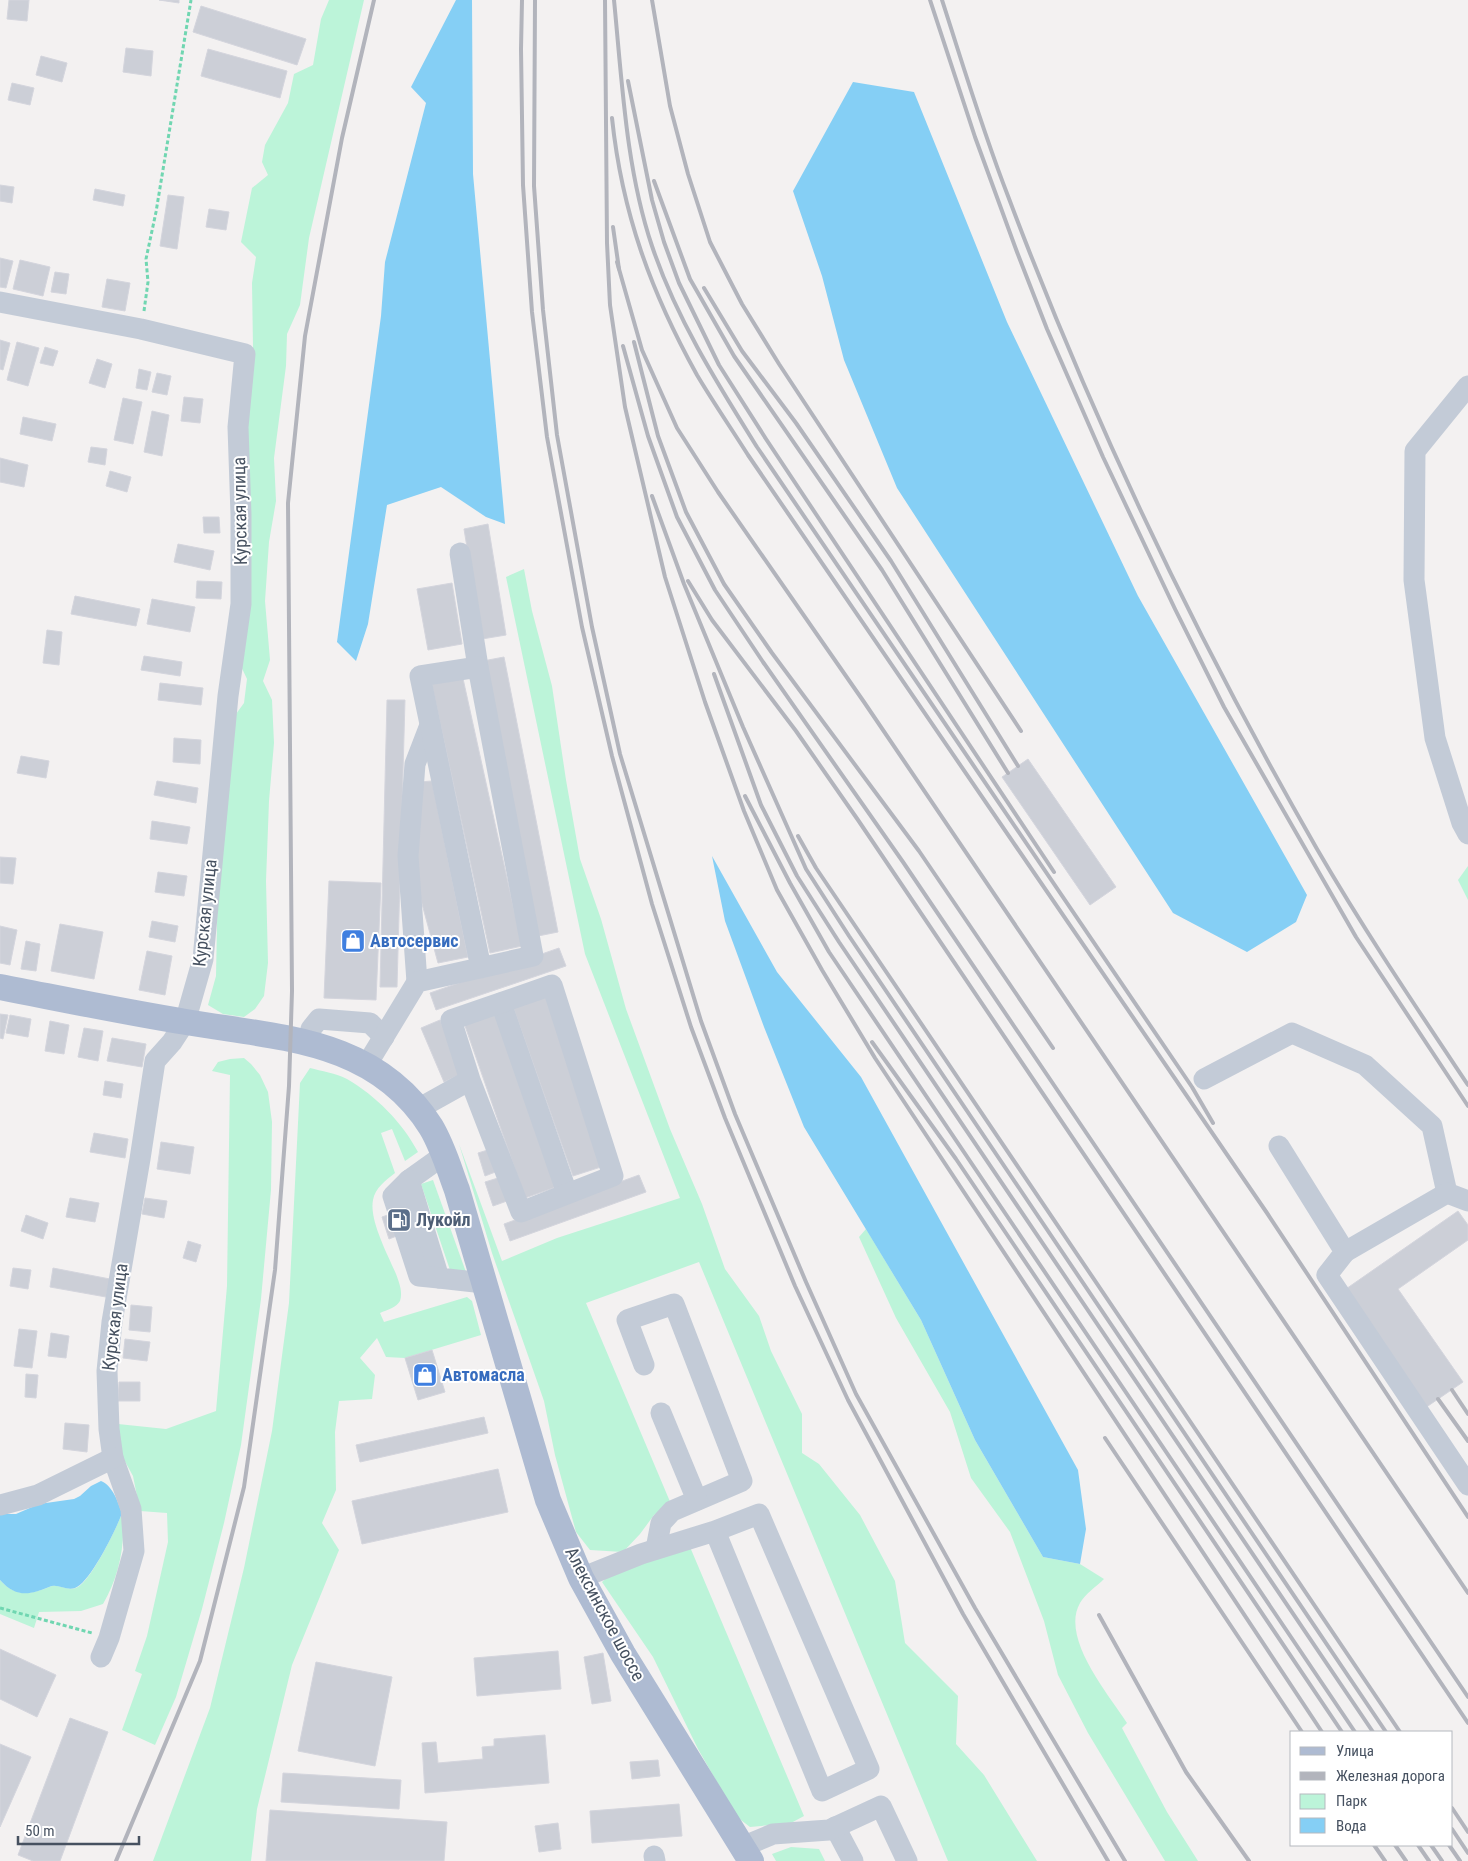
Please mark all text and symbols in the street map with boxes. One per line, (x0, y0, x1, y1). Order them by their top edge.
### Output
street label: Курская улица (228, 457, 251, 565)
street label: Курская улица (188, 858, 221, 968)
shop icon: Автосервис (340, 928, 366, 954)
place label: Автосервис (370, 930, 459, 951)
fuel station icon: Лукойл (386, 1207, 412, 1233)
place label: Лукойл (416, 1209, 471, 1230)
street label: Курская улица (97, 1262, 132, 1372)
shop icon: Автомасла (412, 1362, 438, 1388)
place label: Автомасла (442, 1364, 525, 1385)
street label: Алексинское шоссе (561, 1543, 650, 1684)
legend (1290, 1731, 1453, 1846)
text: Улица (1336, 1742, 1374, 1760)
text: Железная дорога (1336, 1767, 1445, 1785)
text: Парк (1336, 1792, 1367, 1810)
scale bar (18, 1814, 139, 1846)
text: Вода (1336, 1817, 1366, 1835)
text: 50 m (25, 1822, 55, 1840)

